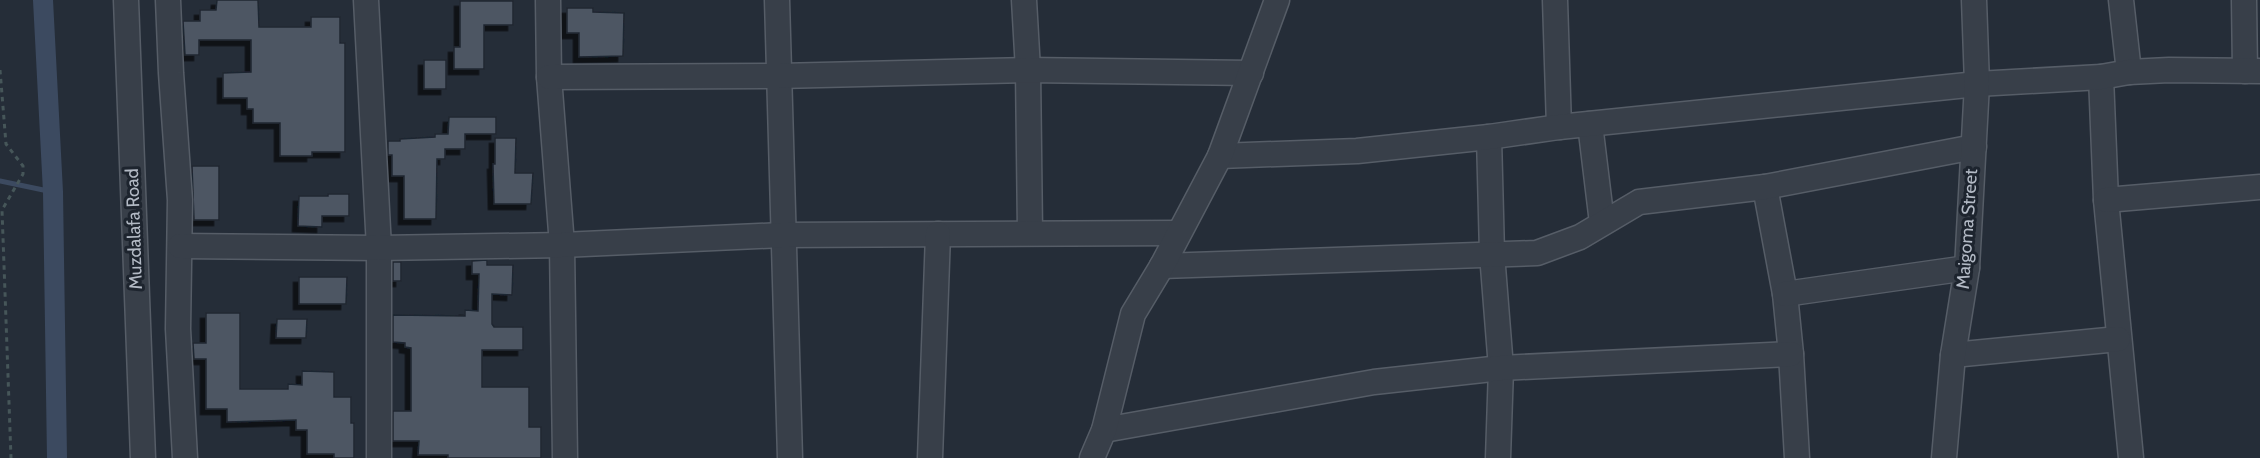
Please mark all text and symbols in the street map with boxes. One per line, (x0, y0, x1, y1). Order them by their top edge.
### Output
street label: Muzdalafa Road (121, 168, 147, 290)
street label: Maigoma Street (1952, 168, 1982, 290)

